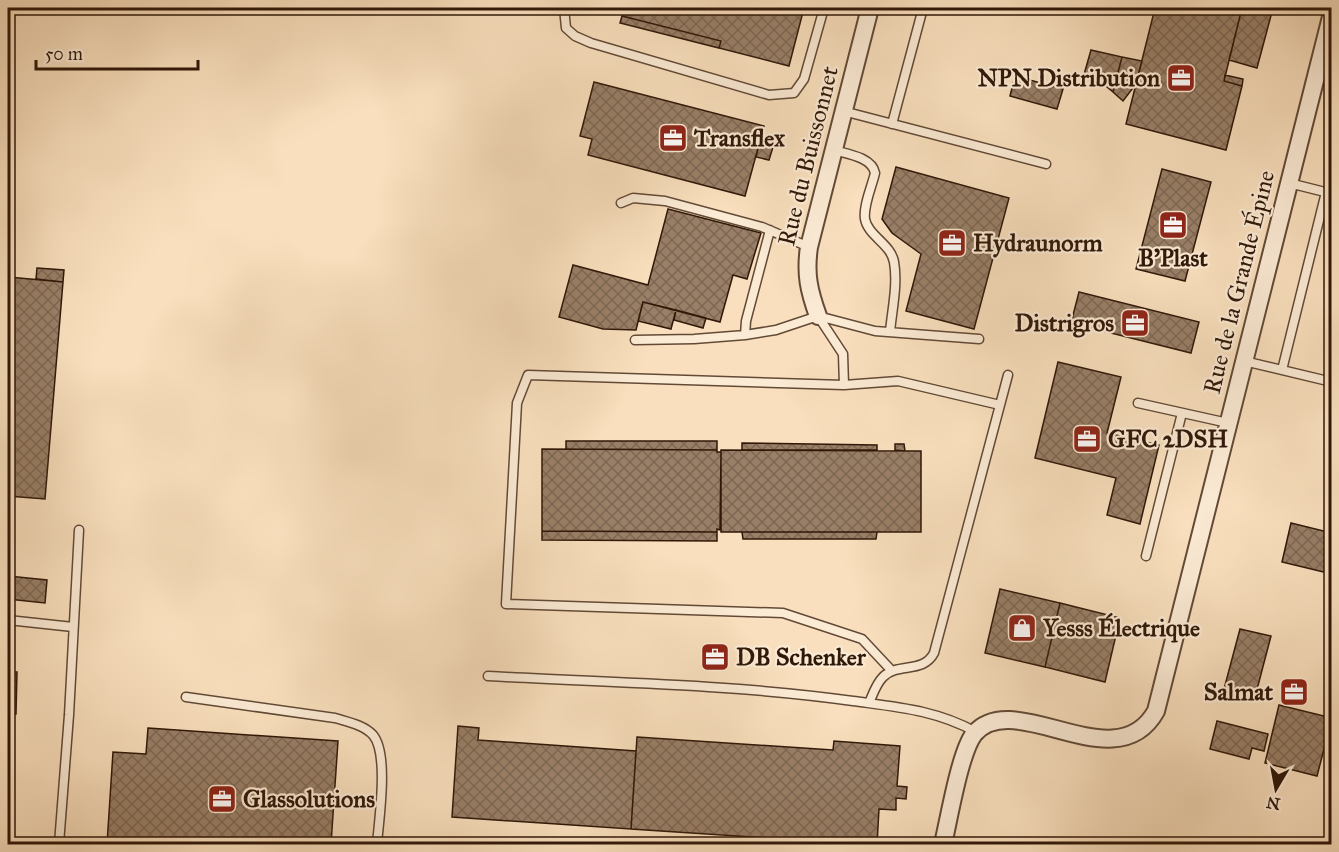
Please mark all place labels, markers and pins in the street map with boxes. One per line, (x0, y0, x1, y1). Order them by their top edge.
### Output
office icon: NPN Distribution (1165, 62, 1197, 94)
place label: NPN Distribution (978, 63, 1160, 93)
office icon: Transflex (657, 122, 689, 154)
place label: Transflex (693, 123, 785, 153)
office icon: B’Plast (1157, 209, 1189, 241)
office icon: Hydraunorm (936, 227, 968, 259)
place label: Hydraunorm (973, 228, 1103, 258)
place label: B’Plast (1138, 243, 1208, 273)
office icon: Distrigros (1119, 307, 1151, 339)
place label: Distrigros (1015, 308, 1114, 338)
office icon: GFC 2DSH (1071, 423, 1103, 455)
place label: GFC 2DSH (1108, 424, 1228, 454)
shop icon: Yesss Électrique (1006, 612, 1038, 644)
place label: Yesss Électrique (1042, 612, 1200, 643)
office icon: DB Schenker (699, 641, 731, 673)
place label: DB Schenker (736, 642, 867, 672)
office icon: Salmat (1278, 676, 1310, 708)
place label: Salmat (1204, 677, 1274, 707)
office icon: Glassolutions (206, 783, 238, 815)
place label: Glassolutions (243, 784, 375, 814)

